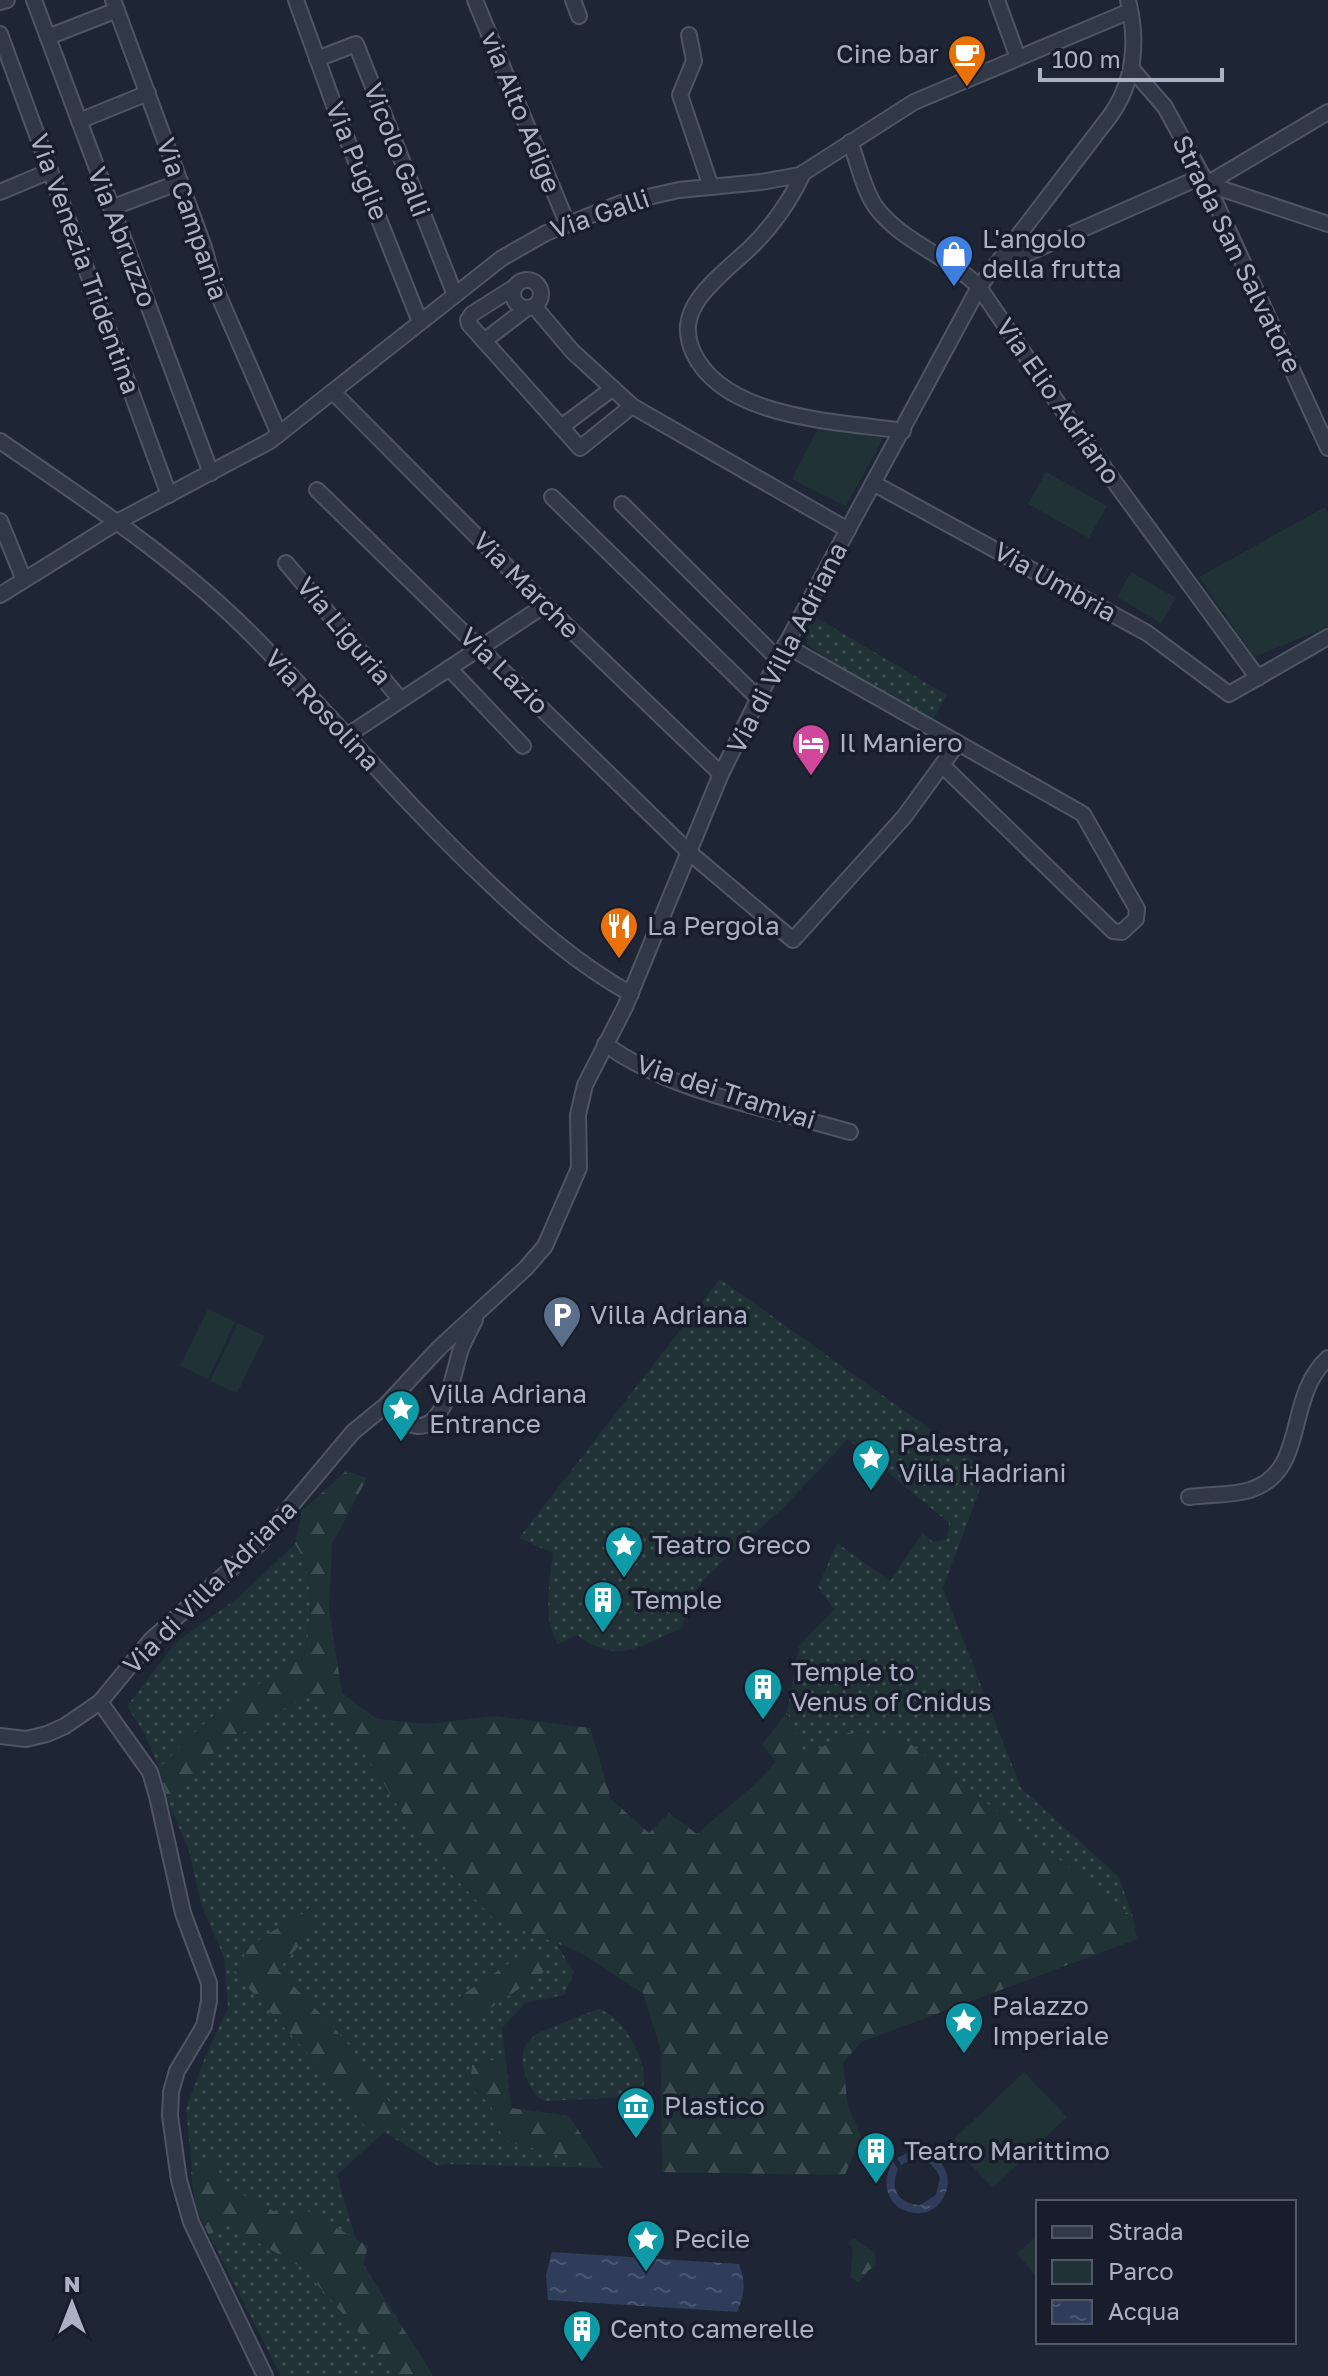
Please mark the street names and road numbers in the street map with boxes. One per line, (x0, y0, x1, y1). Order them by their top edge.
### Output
street label: via Alto Adige (475, 27, 568, 197)
street label: Vicolo Galli (358, 78, 437, 221)
street label: Via Puglie (320, 97, 395, 224)
street label: Via Venezia Tridentina (24, 129, 147, 398)
street label: Strada San Salvatore (1166, 130, 1308, 378)
street label: Via Campania (150, 134, 235, 304)
street label: Via Abruzzo (82, 163, 163, 311)
street label: Via Galli (546, 182, 653, 245)
street label: Via Elio Adriano (990, 312, 1127, 490)
street label: Via Marche (467, 525, 586, 644)
street label: Via Umbria (989, 535, 1122, 628)
street label: Via di Villa Adriana (720, 537, 853, 759)
street label: Via Liguria (290, 571, 398, 691)
street label: Via Lazio (454, 621, 555, 720)
street label: Via Rosolina (259, 643, 386, 777)
street label: Via dei Tramvai (633, 1048, 820, 1135)
street label: Via di Villa Adriana (116, 1493, 303, 1680)

